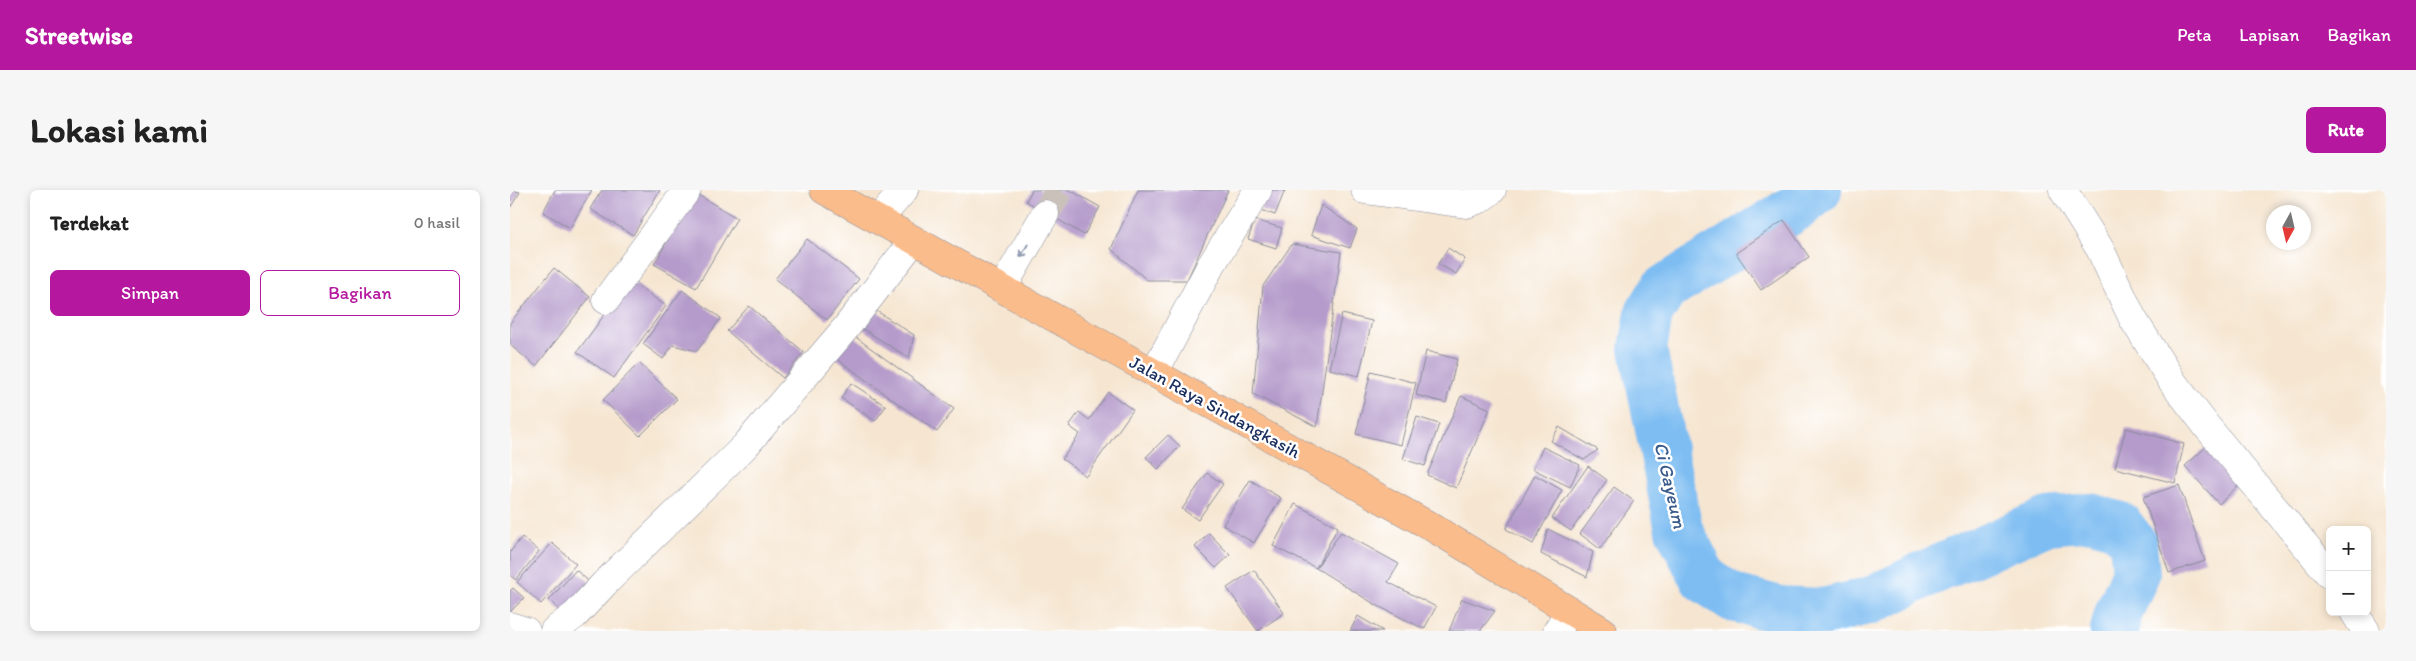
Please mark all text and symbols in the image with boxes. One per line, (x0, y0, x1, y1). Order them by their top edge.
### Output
text: Streetwise (25, 21, 133, 50)
text: Peta (2177, 24, 2211, 46)
text: Lapisan (2239, 24, 2299, 46)
text: Bagikan (2327, 24, 2391, 46)
button: Rute (2306, 107, 2386, 153)
text: Lokasi kami (30, 109, 208, 151)
north arrow (2266, 205, 2311, 250)
text: Terdekat (50, 210, 129, 235)
text: 0 hasil (414, 213, 460, 232)
one-way arrow (1018, 244, 1028, 258)
button: Simpan (50, 270, 250, 316)
button: Bagikan (260, 270, 460, 316)
street label: Jalan Raya Sindangkasih (1126, 351, 1305, 463)
water label: Ci Gayeum (1649, 440, 1692, 531)
map controls (2326, 526, 2371, 616)
button: + (2326, 526, 2371, 571)
button: − (2326, 571, 2371, 616)

